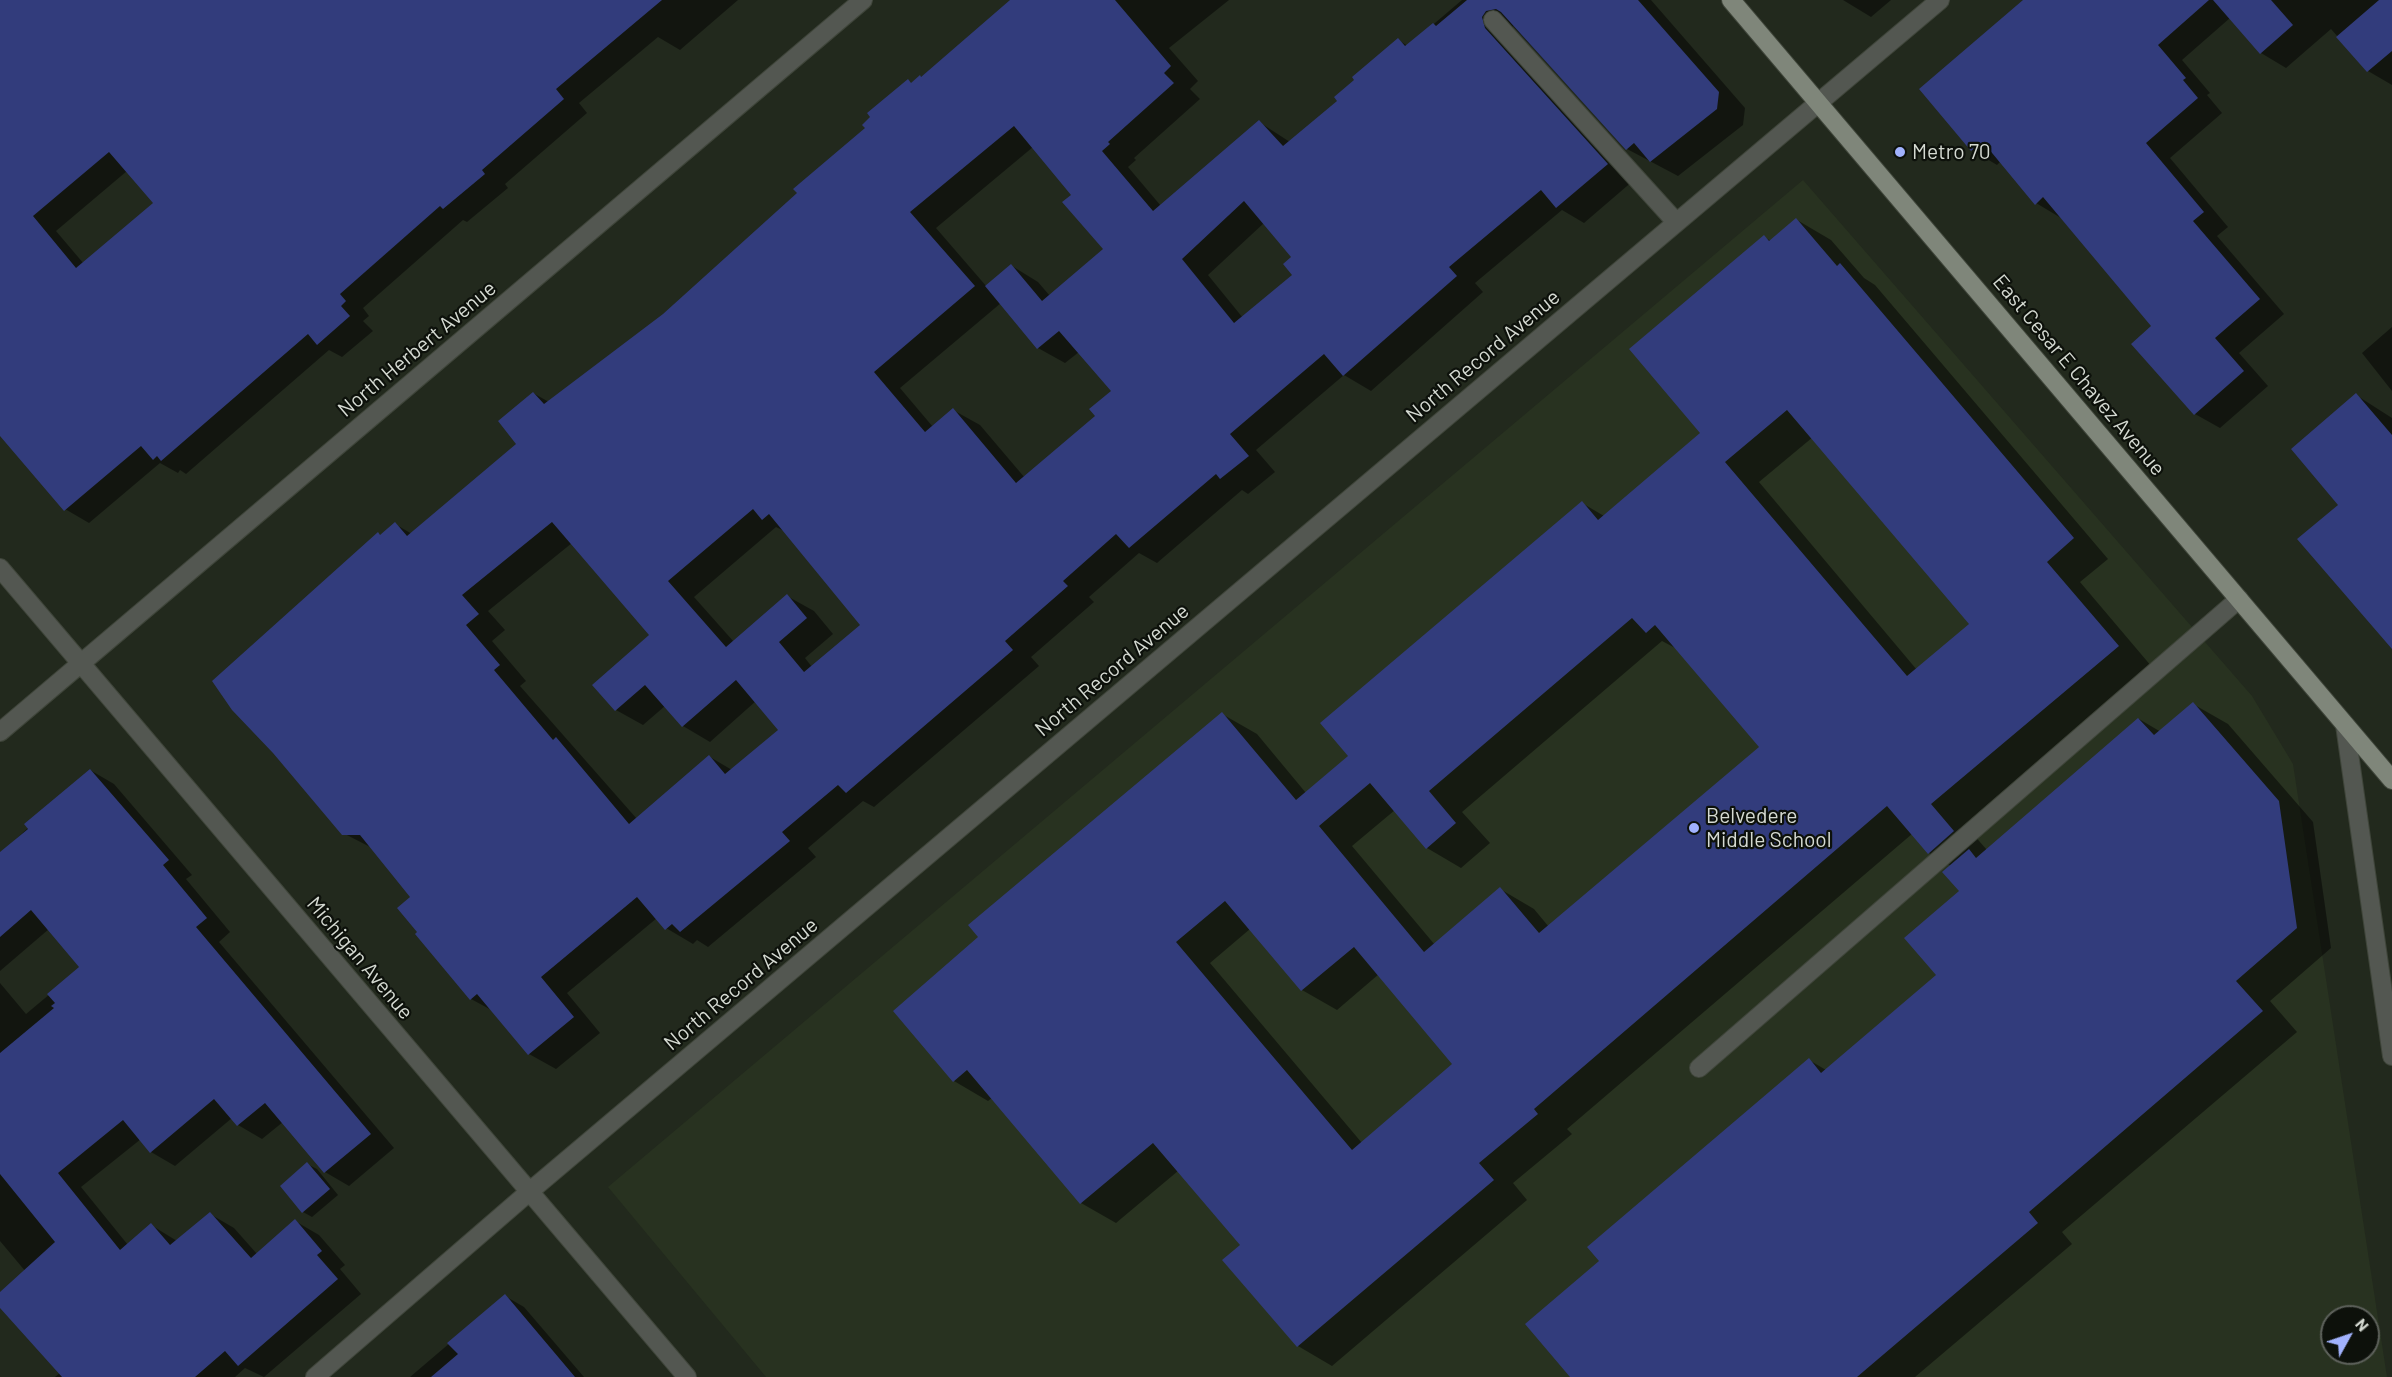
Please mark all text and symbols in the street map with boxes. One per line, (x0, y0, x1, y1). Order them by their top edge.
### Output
place label: Metro 70 (1912, 139, 1991, 165)
marker: Metro 70 (1893, 145, 1907, 159)
street label: East Cesar E Chavez Avenue (1988, 269, 2170, 481)
street label: North Herbert Avenue (333, 276, 501, 422)
street label: North Record Avenue (1401, 284, 1565, 428)
street label: North Record Avenue (1030, 598, 1194, 742)
place label: Belvedere Middle School (1706, 803, 1832, 853)
marker: Belvedere Middle School (1687, 821, 1701, 835)
street label: Michigan Avenue (301, 892, 419, 1024)
street label: North Record Avenue (659, 912, 823, 1056)
north arrow (2320, 1305, 2380, 1365)
text: N (2352, 1314, 2373, 1335)

